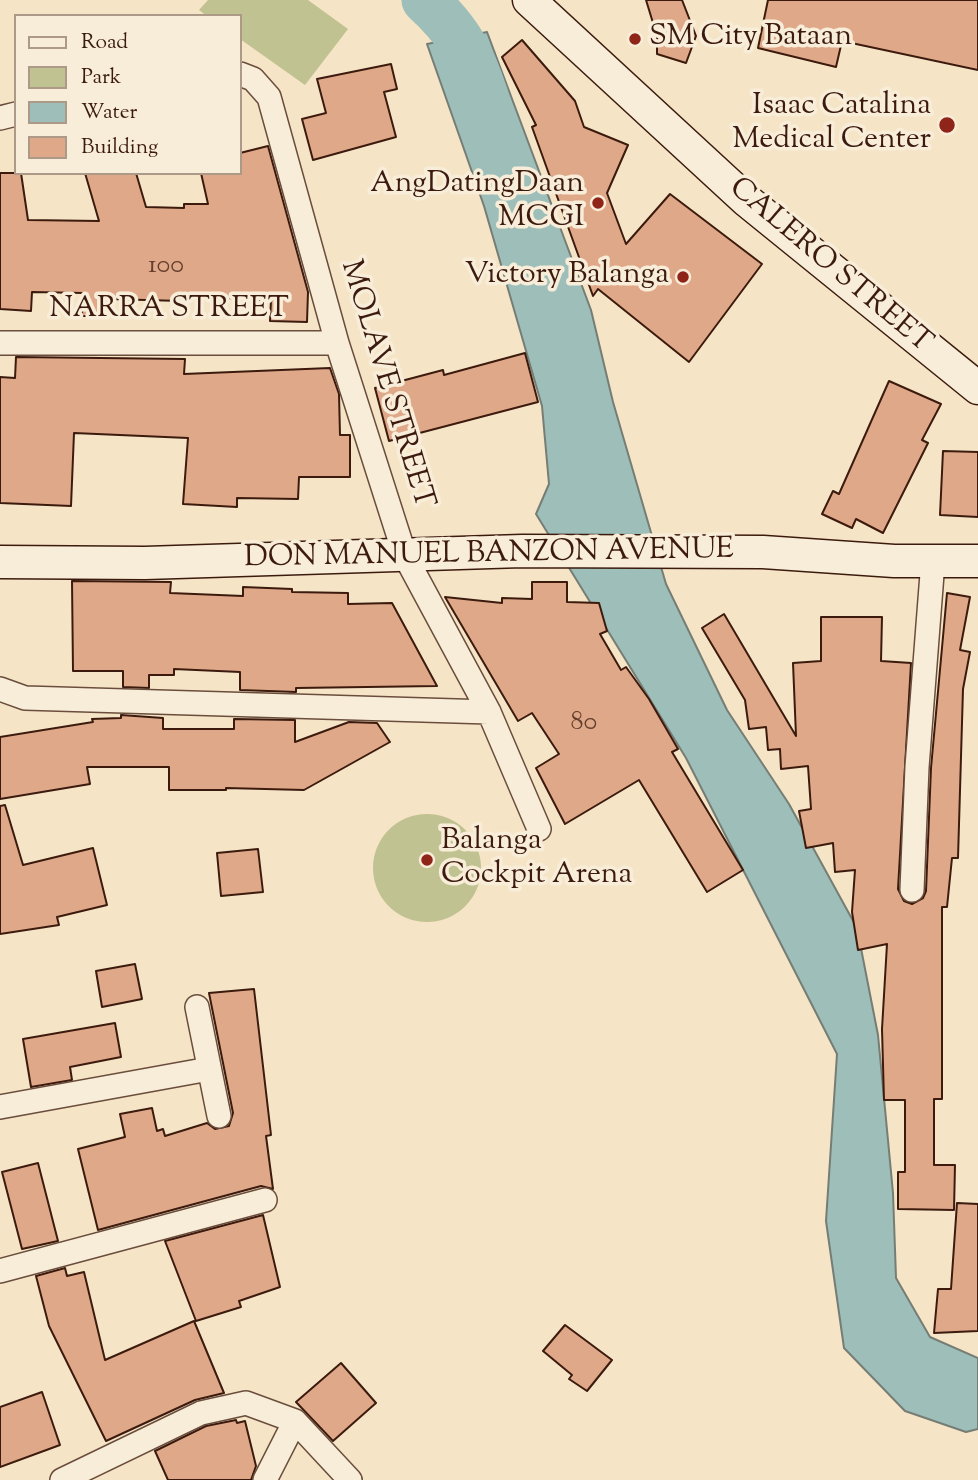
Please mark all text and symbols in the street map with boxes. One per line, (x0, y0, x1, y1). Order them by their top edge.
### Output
legend (14, 14, 242, 175)
place label: SM City Bataan (649, 21, 852, 57)
text: Road (81, 28, 128, 58)
marker: SM City Bataan (627, 31, 643, 47)
text: Park (81, 63, 121, 93)
place label: Isaac Catalina Medical Center (732, 90, 931, 160)
text: Water (81, 98, 137, 128)
marker: Isaac Catalina Medical Center (937, 115, 957, 135)
text: Building (81, 133, 158, 163)
place label: AngDatingDaan MCGI (370, 168, 584, 238)
street label: CALERO STREET (720, 172, 938, 362)
marker: AngDatingDaan MCGI (590, 195, 606, 211)
house number: 100 (148, 252, 184, 284)
street label: MOLAVE STREET (330, 257, 440, 513)
place label: Victory Balanga (465, 259, 669, 295)
marker: Victory Balanga (675, 269, 691, 285)
street label: NARRA STREET (49, 293, 289, 329)
street label: DON MANUEL BANZON AVENUE (244, 534, 734, 578)
house number: 80 (571, 709, 597, 741)
place label: Balanga Cockpit Arena (441, 825, 632, 896)
marker: Balanga Cockpit Arena (419, 852, 435, 868)

